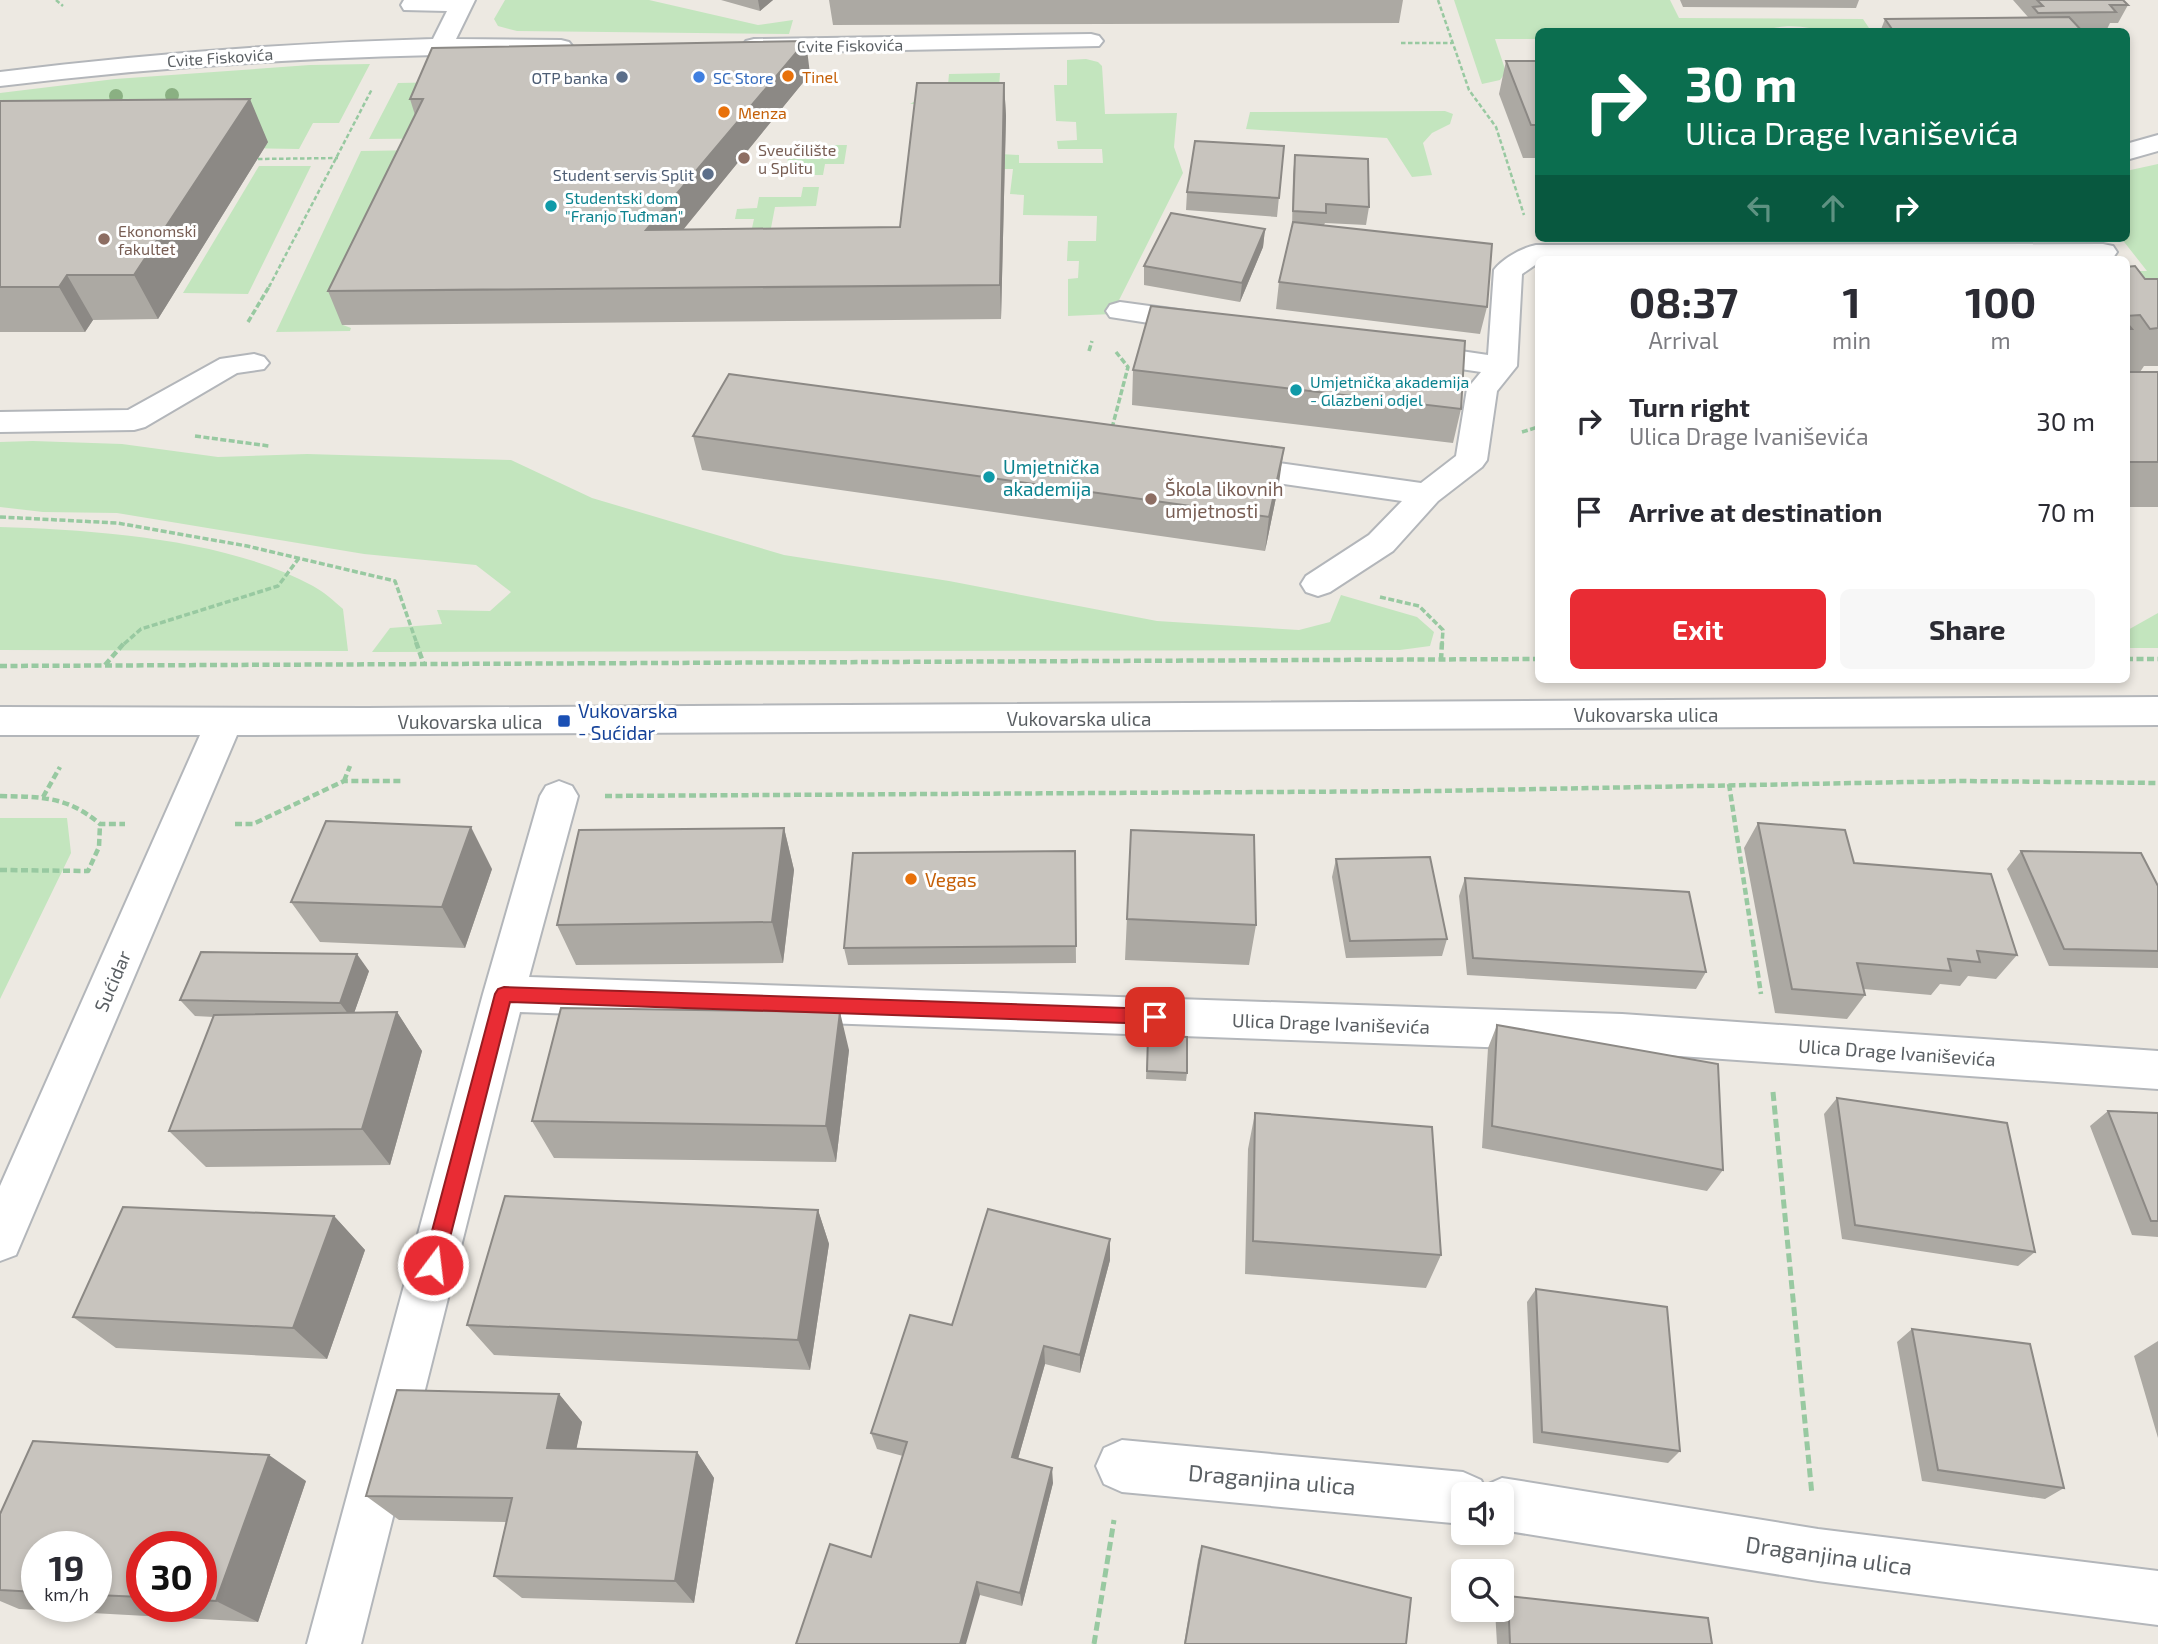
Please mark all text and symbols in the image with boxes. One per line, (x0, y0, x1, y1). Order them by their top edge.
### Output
street label: Cvite Fiskovića (797, 35, 903, 55)
street label: Cvite Fiskovića (166, 44, 274, 70)
text: 30 m (1685, 53, 1797, 112)
icon: right (1570, 56, 1661, 147)
place label: Tinel (802, 67, 838, 86)
place label: OTP banka (531, 68, 608, 87)
place label: SC Store (713, 68, 774, 87)
marker: Tinel (780, 68, 796, 84)
marker: OTP banka (614, 69, 630, 85)
marker: SC Store (691, 69, 707, 85)
place label: Menza (738, 103, 787, 122)
marker: Menza (716, 104, 732, 120)
text: Ulica Drage Ivaniševića (1685, 113, 2019, 151)
place label: Sveučilište u Splitu (758, 140, 836, 177)
marker: Sveučilište u Splitu (736, 150, 752, 166)
place label: Student servis Split (553, 165, 694, 184)
marker: Student servis Split (700, 166, 716, 182)
place label: Studentski dom "Franjo Tuđman" (565, 188, 683, 226)
icon: left (1741, 189, 1779, 227)
icon: ahead (1814, 189, 1852, 227)
icon: right (1887, 189, 1925, 227)
marker: Studentski dom "Franjo Tuđman" (543, 198, 559, 214)
place label: Ekonomski fakultet (118, 221, 197, 258)
marker: Ekonomski fakultet (96, 231, 112, 247)
text: 08:37 (1629, 276, 1738, 326)
text: 1 (1843, 276, 1861, 326)
text: 100 (1965, 276, 2036, 326)
text: Arrival (1649, 326, 1719, 354)
text: min (1832, 326, 1871, 354)
text: m (1991, 326, 2011, 354)
place label: Umjetnička akademija - Glazbeni odjel (1310, 372, 1469, 410)
marker: Umjetnička akademija - Glazbeni odjel (1288, 382, 1304, 398)
text: Turn right (1629, 391, 1750, 422)
icon: right (1570, 402, 1608, 440)
text: 30 m (2036, 405, 2095, 436)
text: Ulica Drage Ivaniševića (1629, 422, 1869, 450)
place label: Umjetnička akademija (1003, 455, 1100, 500)
marker: Umjetnička akademija (981, 469, 997, 485)
place label: Škola likovnih umjetnosti (1165, 477, 1283, 522)
marker: Škola likovnih umjetnosti (1143, 491, 1159, 507)
icon: arrive (1570, 493, 1608, 531)
text: Arrive at destination (1629, 496, 1882, 527)
text: 70 m (2037, 496, 2095, 527)
button: Exit (1570, 589, 1826, 669)
button: Share (1840, 589, 2095, 669)
place label: Vukovarska - Sućidar (578, 699, 678, 744)
street label: Vukovarska ulica (1574, 703, 1718, 726)
street label: Vukovarska ulica (1007, 707, 1151, 730)
street label: Vukovarska ulica (398, 710, 542, 733)
marker: Vukovarska - Sućidar (556, 713, 572, 729)
place label: Vegas (925, 868, 977, 891)
marker: Vegas (903, 871, 919, 887)
street label: Sućidar (89, 947, 135, 1015)
pin (1125, 987, 1185, 1047)
icon: arrive (1136, 998, 1174, 1036)
street label: Ulica Drage Ivaniševića (1232, 1008, 1430, 1038)
street label: Ulica Drage Ivaniševića (1797, 1034, 1997, 1070)
position arrow (396, 1228, 470, 1302)
street label: Draganjina ulica (1187, 1458, 1357, 1500)
map controls (1451, 1482, 1514, 1622)
button: sound (1451, 1482, 1514, 1545)
street label: Draganjina ulica (1744, 1529, 1914, 1581)
speed limit sign: 30 (126, 1531, 217, 1622)
text: 19 (49, 1546, 84, 1588)
button: search (1451, 1559, 1514, 1622)
text: km/h (44, 1583, 89, 1605)

